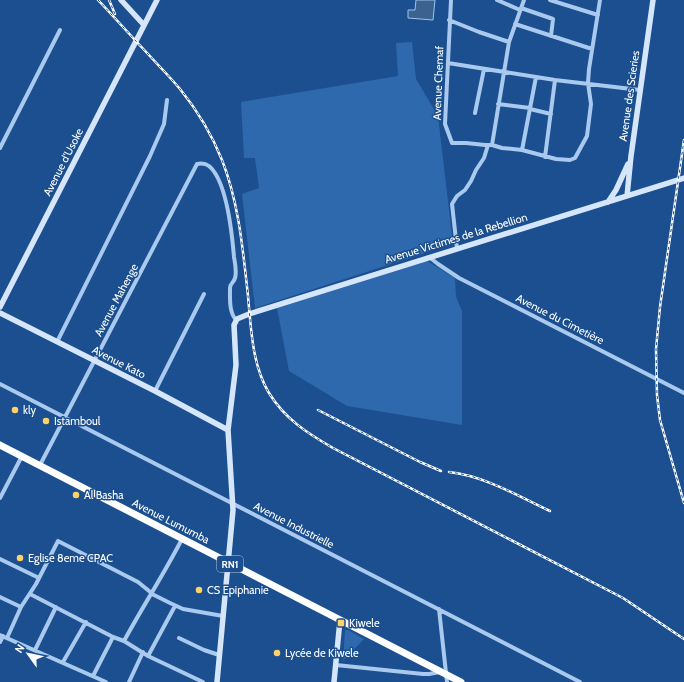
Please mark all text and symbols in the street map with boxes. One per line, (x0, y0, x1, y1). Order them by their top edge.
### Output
street label: Avenue Chemaf (430, 45, 446, 120)
street label: Avenue des Scieries (616, 49, 642, 142)
street label: Avenue d'Usoke (40, 125, 86, 198)
street label: Avenue Victimes de la Rebellion (383, 210, 529, 266)
street label: Avenue Mahenge (91, 261, 141, 339)
street label: Avenue du Cimetière (514, 291, 607, 347)
street label: Avenue Kato (90, 342, 148, 382)
place label: kly (23, 403, 36, 417)
marker: kly (10, 405, 20, 415)
place label: Istamboul (54, 414, 101, 428)
marker: Istamboul (41, 416, 51, 426)
place label: Al Basha (84, 488, 124, 502)
marker: Al Basha (71, 490, 81, 500)
street label: Avenue Lumumba (130, 495, 213, 547)
street label: Avenue Industrielle (251, 499, 337, 552)
place label: Eglise 8eme CPAC (28, 551, 113, 565)
marker: Eglise 8eme CPAC (15, 553, 25, 563)
road number: RN1 (217, 556, 243, 572)
place label: CS Epiphanie (207, 583, 269, 597)
marker: CS Epiphanie (194, 585, 204, 595)
place label: Kiwele (349, 616, 380, 630)
marker: Kiwele (336, 618, 346, 628)
north arrow (8, 634, 48, 674)
text: N (12, 641, 28, 656)
place label: Lycée de Kiwele (285, 646, 359, 660)
marker: Lycée de Kiwele (272, 648, 282, 658)

